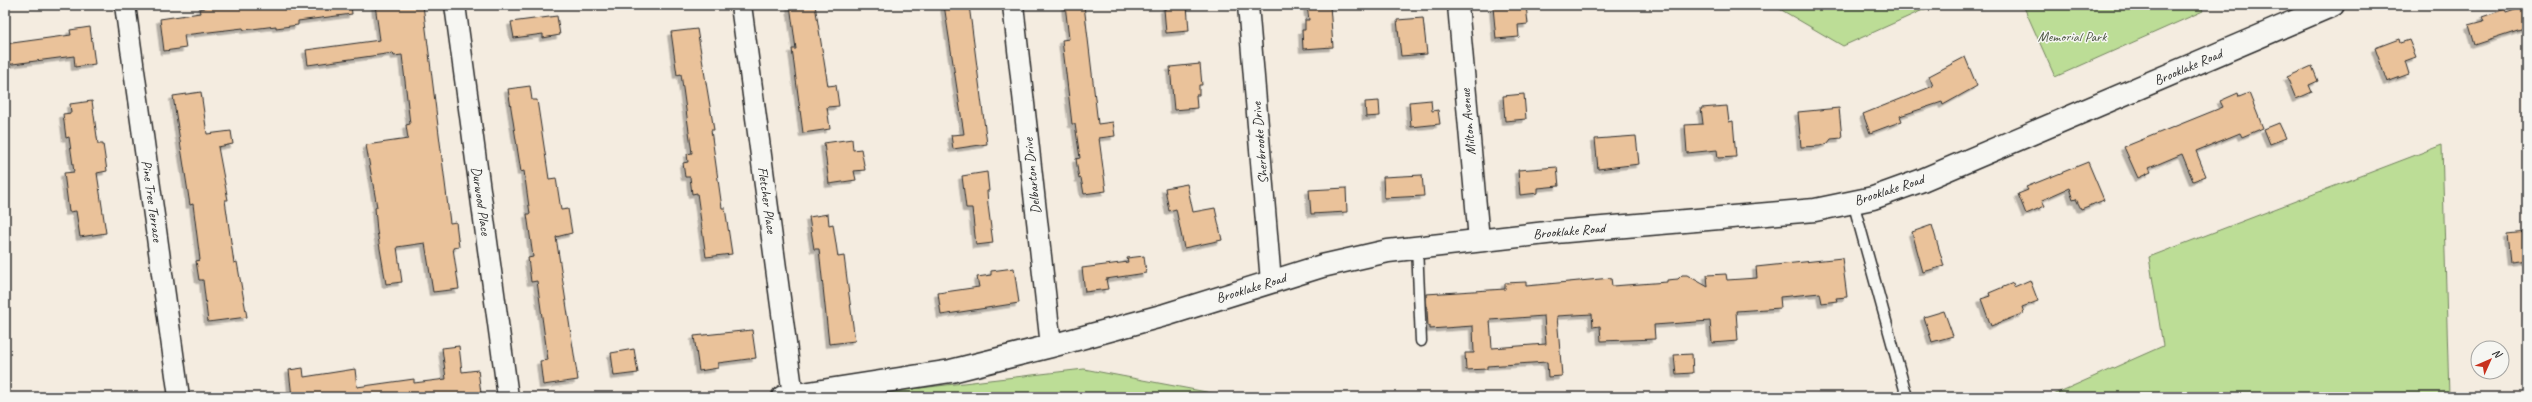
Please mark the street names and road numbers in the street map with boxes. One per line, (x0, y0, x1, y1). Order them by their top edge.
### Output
street label: Brooklake Road (2151, 44, 2227, 89)
street label: Milton Avenue (1457, 87, 1479, 156)
street label: Sherbrooke Drive (1248, 100, 1272, 185)
street label: Delbarton Drive (1019, 136, 1044, 215)
street label: Pine Tree Terrace (138, 159, 166, 244)
street label: Durwood Place (468, 166, 494, 238)
street label: Fletcher Place (754, 166, 780, 236)
street label: Brooklake Road (1852, 170, 1928, 209)
street label: Brooklake Road (1532, 219, 1608, 243)
street label: Brooklake Road (1214, 269, 1290, 307)

